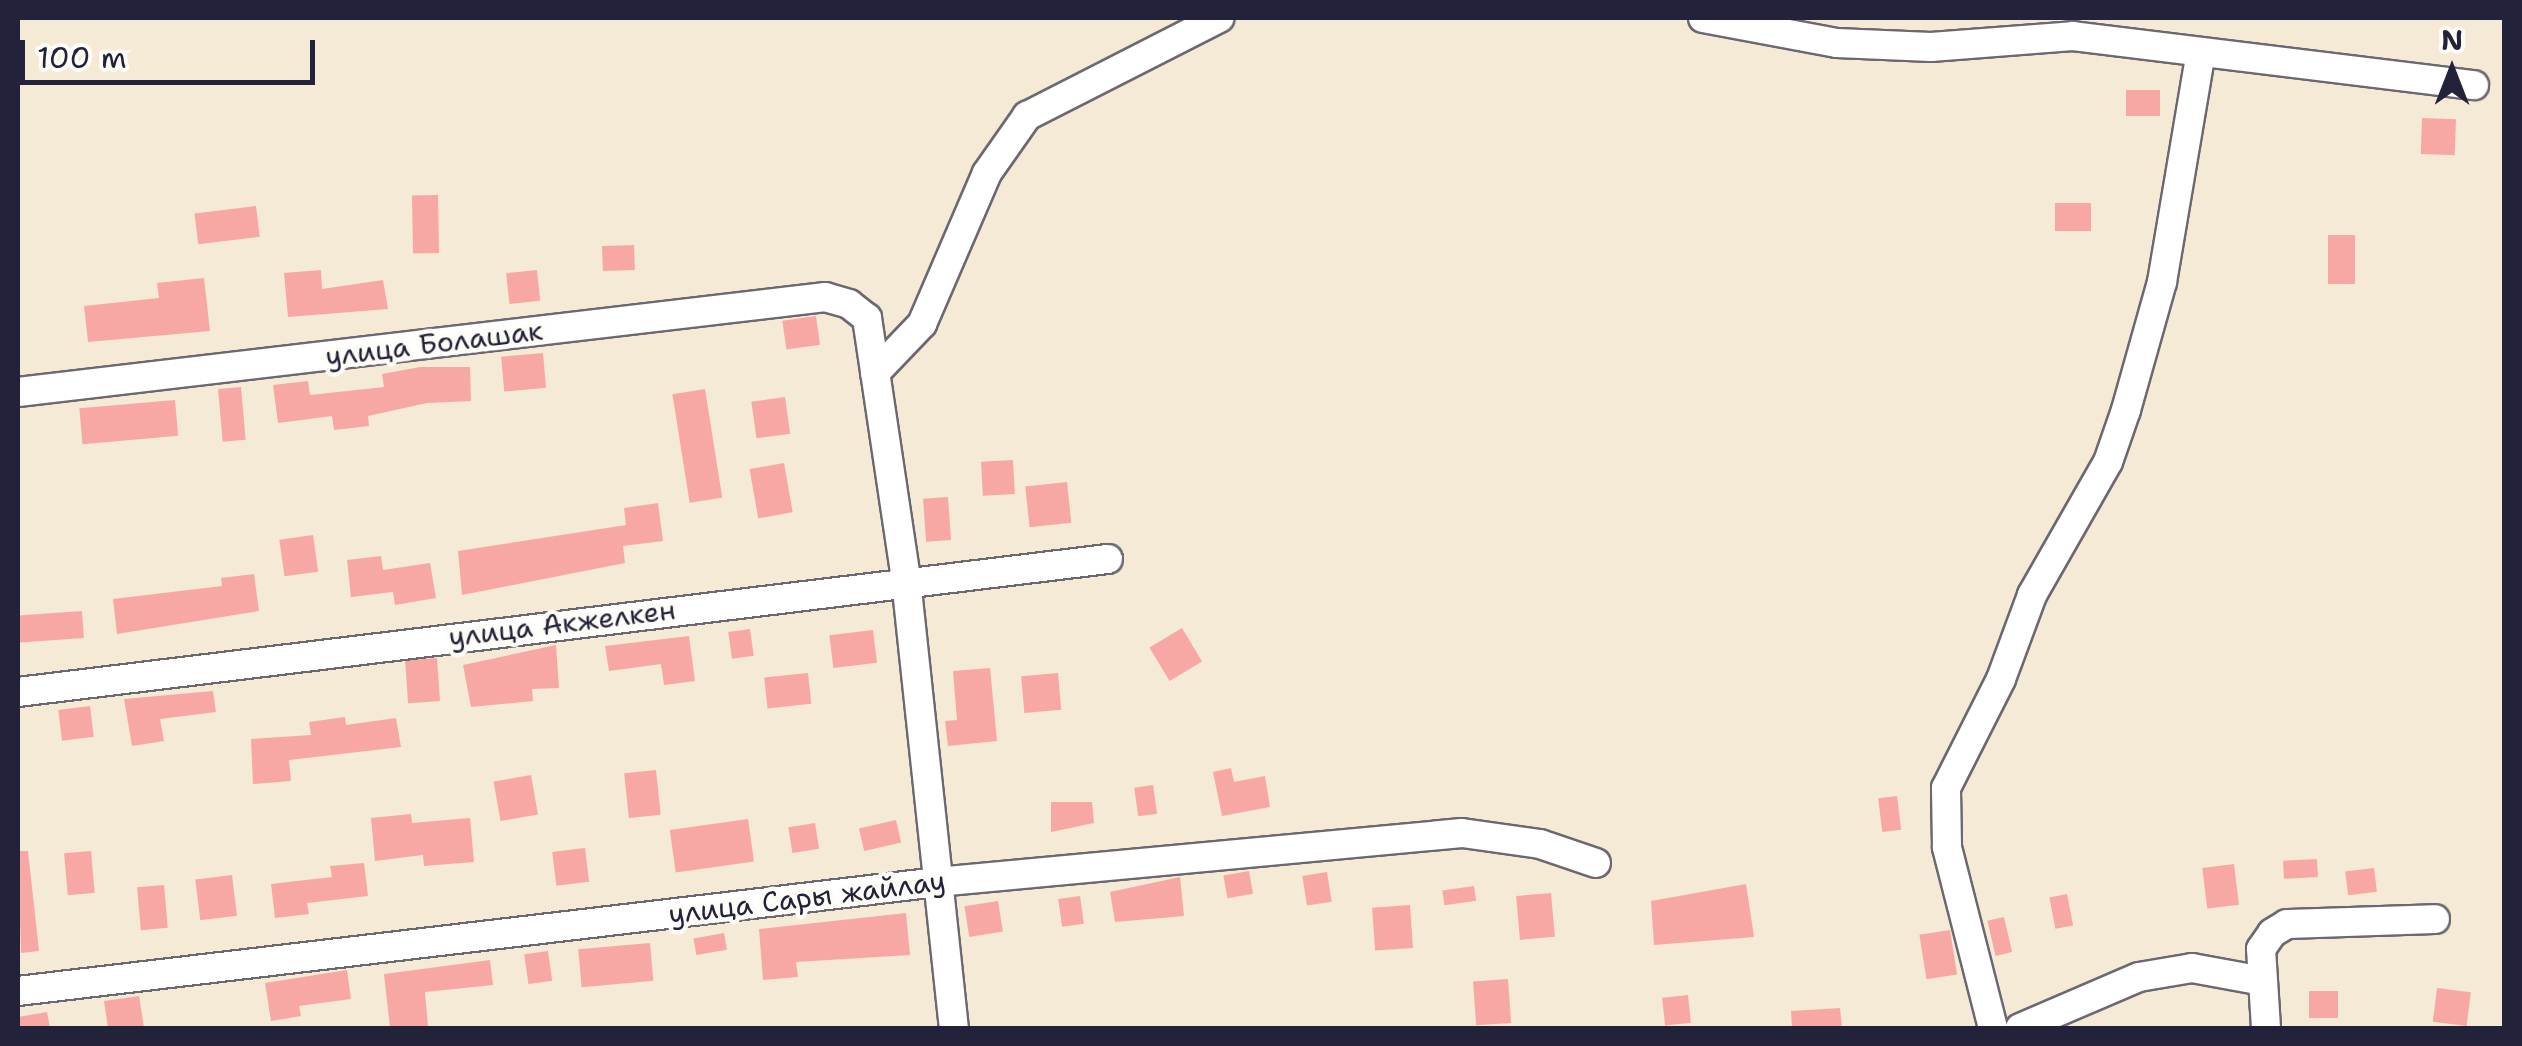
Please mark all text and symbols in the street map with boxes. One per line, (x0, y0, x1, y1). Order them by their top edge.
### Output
scale bar (25, 20, 320, 82)
north arrow (2402, 20, 2502, 120)
text: N (2441, 21, 2463, 59)
text: 100 m (37, 37, 127, 78)
street label: улица Болашак (323, 313, 545, 373)
street label: улица Акжелкен (447, 592, 677, 654)
street label: улица Сары жайлау (667, 863, 947, 931)

